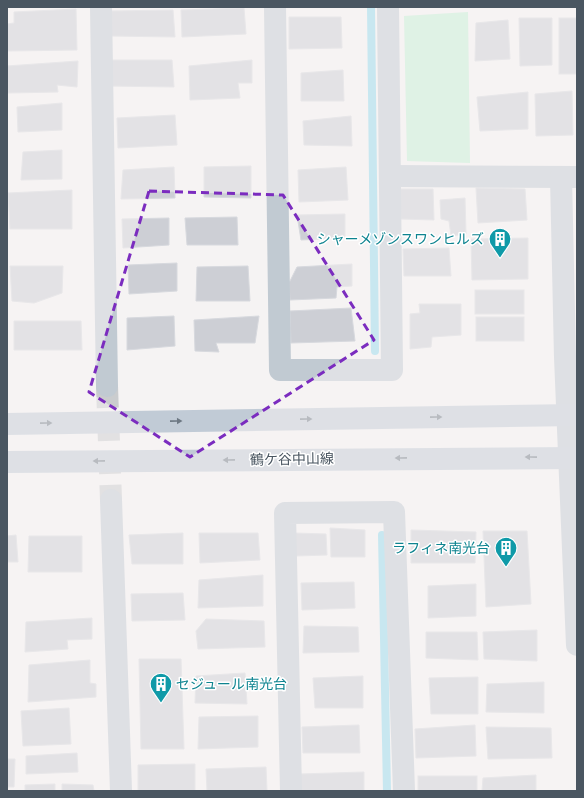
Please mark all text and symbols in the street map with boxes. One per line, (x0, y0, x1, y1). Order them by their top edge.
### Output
building icon: シャーメゾンスワンヒルズ (487, 226, 513, 259)
place label: シャーメゾンスワンヒルズ (317, 230, 484, 247)
one-way arrow (430, 414, 443, 420)
one-way arrow (300, 416, 313, 422)
one-way arrow (170, 418, 182, 425)
one-way arrow (40, 420, 52, 427)
street label: 鶴ケ谷中山線 (250, 449, 334, 468)
one-way arrow (525, 454, 537, 461)
one-way arrow (394, 455, 407, 461)
one-way arrow (222, 457, 235, 463)
one-way arrow (92, 458, 105, 464)
building icon: ラフィネ南光台 (493, 535, 519, 568)
place label: ラフィネ南光台 (392, 539, 490, 556)
building icon: セジュール南光台 (148, 671, 174, 704)
place label: セジュール南光台 (176, 675, 287, 692)

